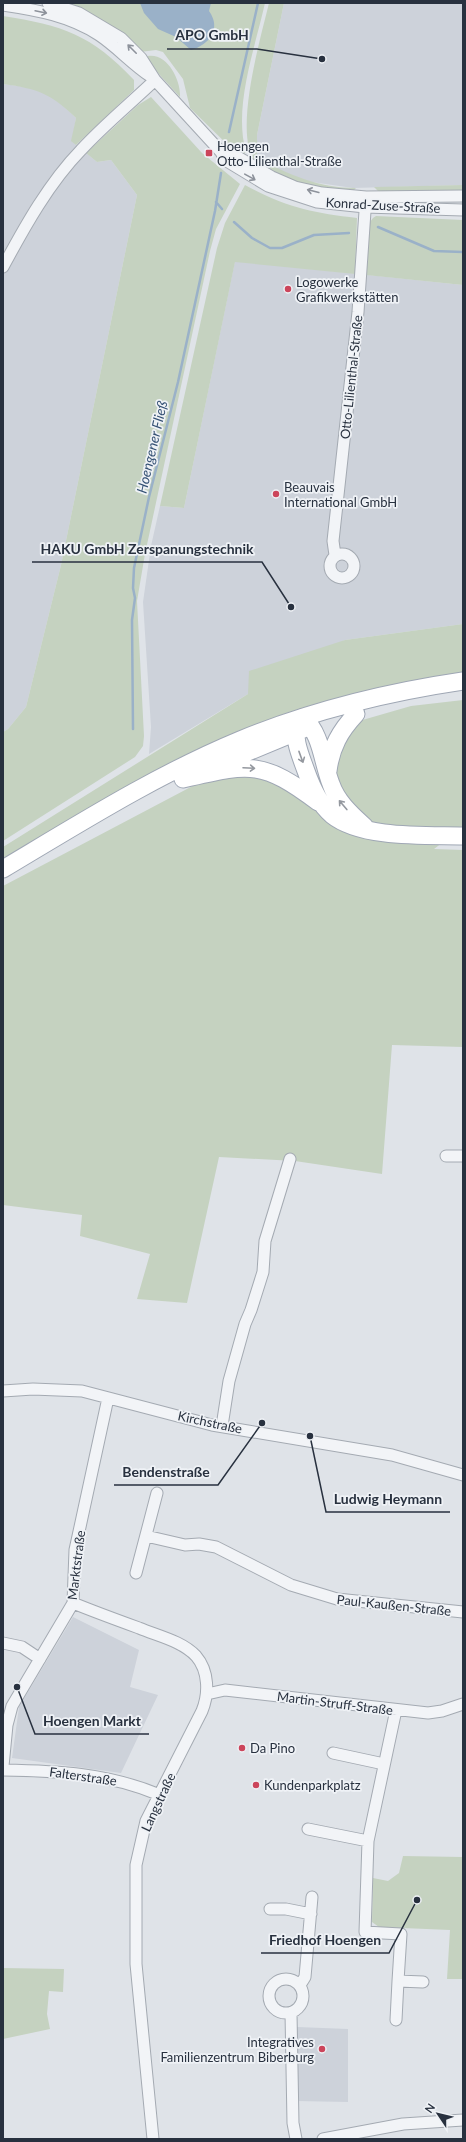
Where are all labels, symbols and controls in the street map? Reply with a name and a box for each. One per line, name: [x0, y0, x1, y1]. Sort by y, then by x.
one-way arrow: [35, 8, 48, 16]
callout: APO GmbH: [167, 23, 257, 49]
text: APO GmbH: [174, 26, 249, 43]
one-way arrow: [127, 44, 137, 54]
place label: Hoengen Otto-Lilienthal-Straße: [217, 138, 342, 169]
marker: Hoengen Otto-Lilienthal-Straße: [204, 148, 214, 158]
one-way arrow: [244, 173, 256, 181]
one-way arrow: [306, 187, 319, 194]
street label: Konrad-Zuse-Straße: [325, 194, 441, 216]
place label: Logowerke Grafikwerkstätten: [296, 274, 398, 305]
marker: Logowerke Grafikwerkstätten: [283, 284, 293, 294]
street label: Otto-Lilienthal-Straße: [337, 314, 365, 440]
water label: Hoengener Fließ: [133, 399, 170, 495]
place label: Beauvais International GmbH: [284, 479, 397, 510]
marker: Beauvais International GmbH: [271, 489, 281, 499]
callout: HAKU GmbH Zerspanungstechnik: [32, 536, 262, 562]
text: HAKU GmbH Zerspanungstechnik: [40, 540, 254, 557]
one-way arrow: [298, 750, 306, 762]
one-way arrow: [242, 764, 255, 771]
one-way arrow: [339, 799, 348, 810]
street label: Kirchstraße: [176, 1407, 244, 1437]
callout: Bendenstraße: [114, 1459, 218, 1485]
text: Bendenstraße: [122, 1463, 210, 1480]
callout: Ludwig Heymann: [326, 1486, 450, 1512]
text: Ludwig Heymann: [334, 1490, 442, 1507]
street label: Marktstraße: [64, 1529, 88, 1601]
street label: Paul-Kaußen-Straße: [336, 1591, 452, 1619]
street label: Martin-Struff-Straße: [276, 1688, 394, 1718]
callout: Hoengen Markt: [35, 1708, 149, 1734]
text: Hoengen Markt: [43, 1712, 142, 1729]
place label: Da Pino: [250, 1740, 295, 1756]
marker: Da Pino: [237, 1743, 247, 1753]
street label: Falterstraße: [48, 1763, 118, 1789]
street label: Langstraße: [137, 1770, 179, 1834]
place label: Kundenparkplatz: [264, 1777, 361, 1793]
marker: Kundenparkplatz: [251, 1780, 261, 1790]
callout: Friedhof Hoengen: [261, 1927, 389, 1953]
text: Friedhof Hoengen: [269, 1931, 381, 1948]
place label: Integratives Familienzentrum Biberburg: [160, 2034, 314, 2065]
marker: Integratives Familienzentrum Biberburg: [317, 2044, 327, 2054]
north arrow: [418, 2094, 458, 2134]
text: N: [422, 2101, 437, 2115]

